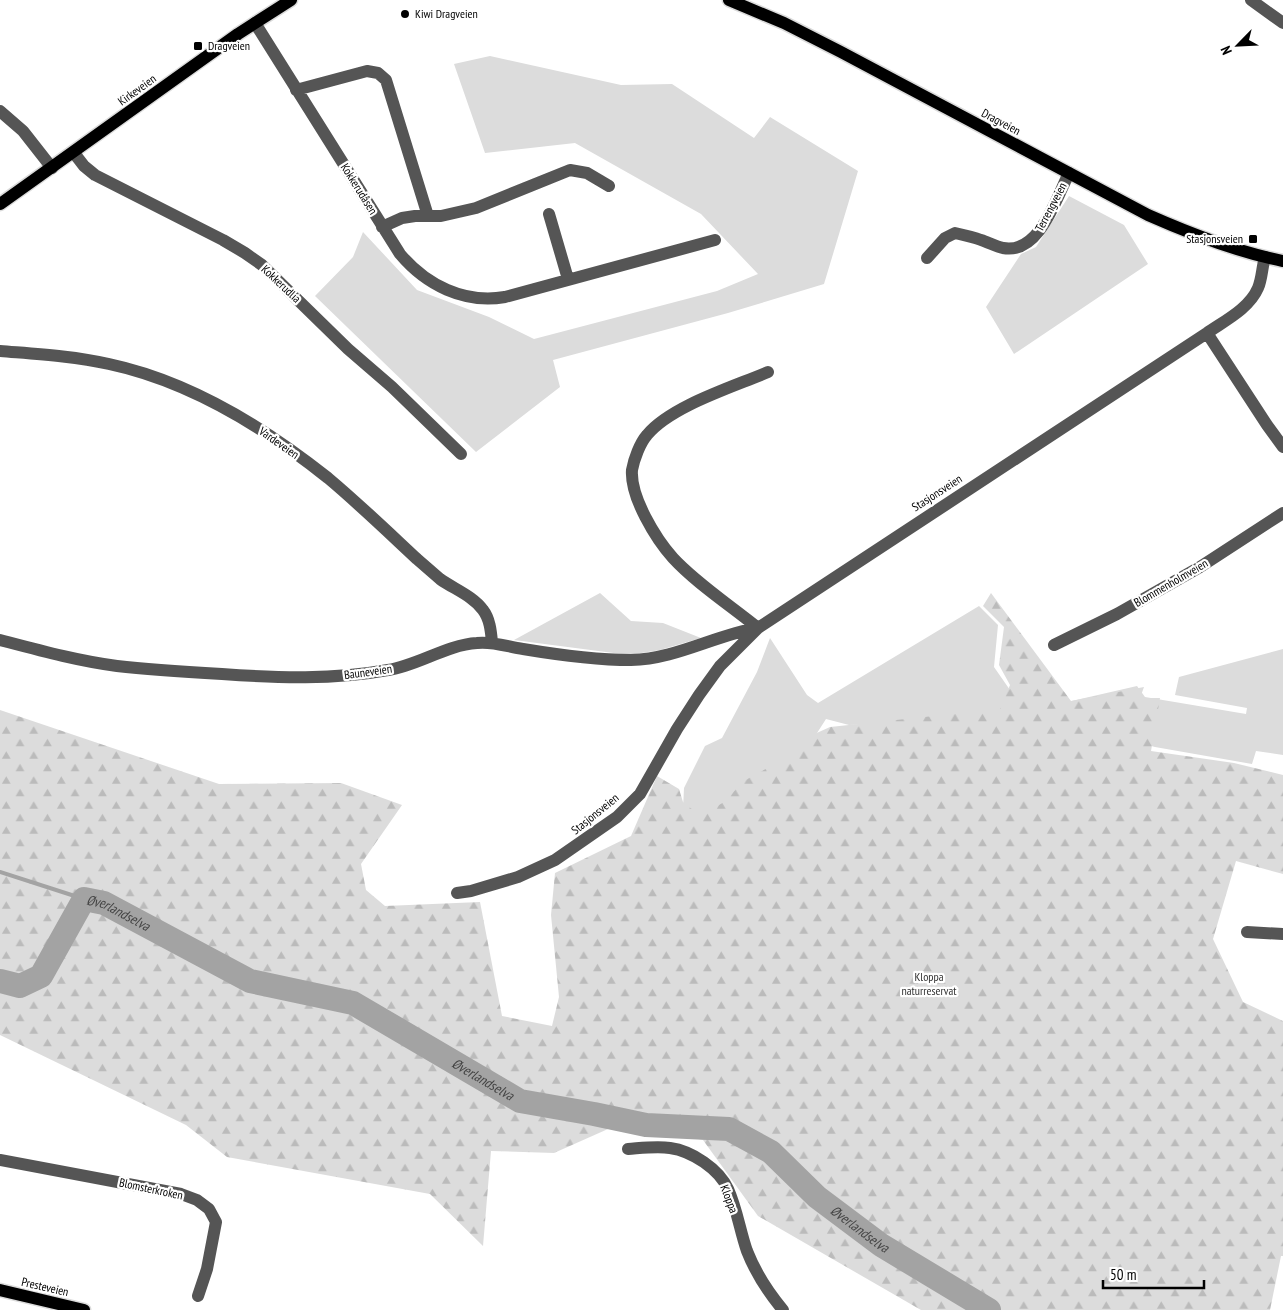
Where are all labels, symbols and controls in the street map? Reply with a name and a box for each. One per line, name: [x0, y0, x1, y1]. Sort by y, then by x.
place label: Kiwi Dragveien: [415, 6, 478, 21]
marker: Kiwi Dragveien: [399, 8, 411, 20]
north arrow: [1213, 20, 1263, 70]
place label: Dragveien: [208, 38, 250, 53]
marker: Dragveien: [192, 40, 204, 52]
text: N: [1216, 43, 1236, 57]
street label: Kirkeveien: [115, 71, 159, 108]
street label: Dragveien: [979, 105, 1023, 138]
street label: Kokkerudåsen: [338, 160, 381, 217]
street label: Terrengveien: [1031, 180, 1070, 234]
place label: Stasjonsveien: [1186, 231, 1243, 246]
marker: Stasjonsveien: [1247, 233, 1259, 245]
street label: Kokkerudlia: [258, 262, 304, 306]
street label: Vardeveien: [256, 423, 302, 462]
street label: Stasjonsveien: [909, 471, 965, 514]
street label: Blommenholmveien: [1131, 555, 1210, 610]
street label: Bauneveien: [343, 661, 393, 682]
street label: Stasjonsveien: [568, 790, 621, 837]
water label: Øverlandselva: [85, 891, 154, 936]
park label: Kloppa naturreservat: [901, 969, 957, 998]
water label: Øverlandselva: [449, 1054, 518, 1105]
street label: Blomsterkroken: [118, 1174, 184, 1203]
street label: Kloppa: [717, 1183, 742, 1215]
water label: Øverlandselva: [827, 1201, 893, 1257]
scale bar: [1103, 1258, 1204, 1290]
text: 50 m: [1110, 1265, 1136, 1284]
street label: Presteveien: [20, 1274, 70, 1299]

